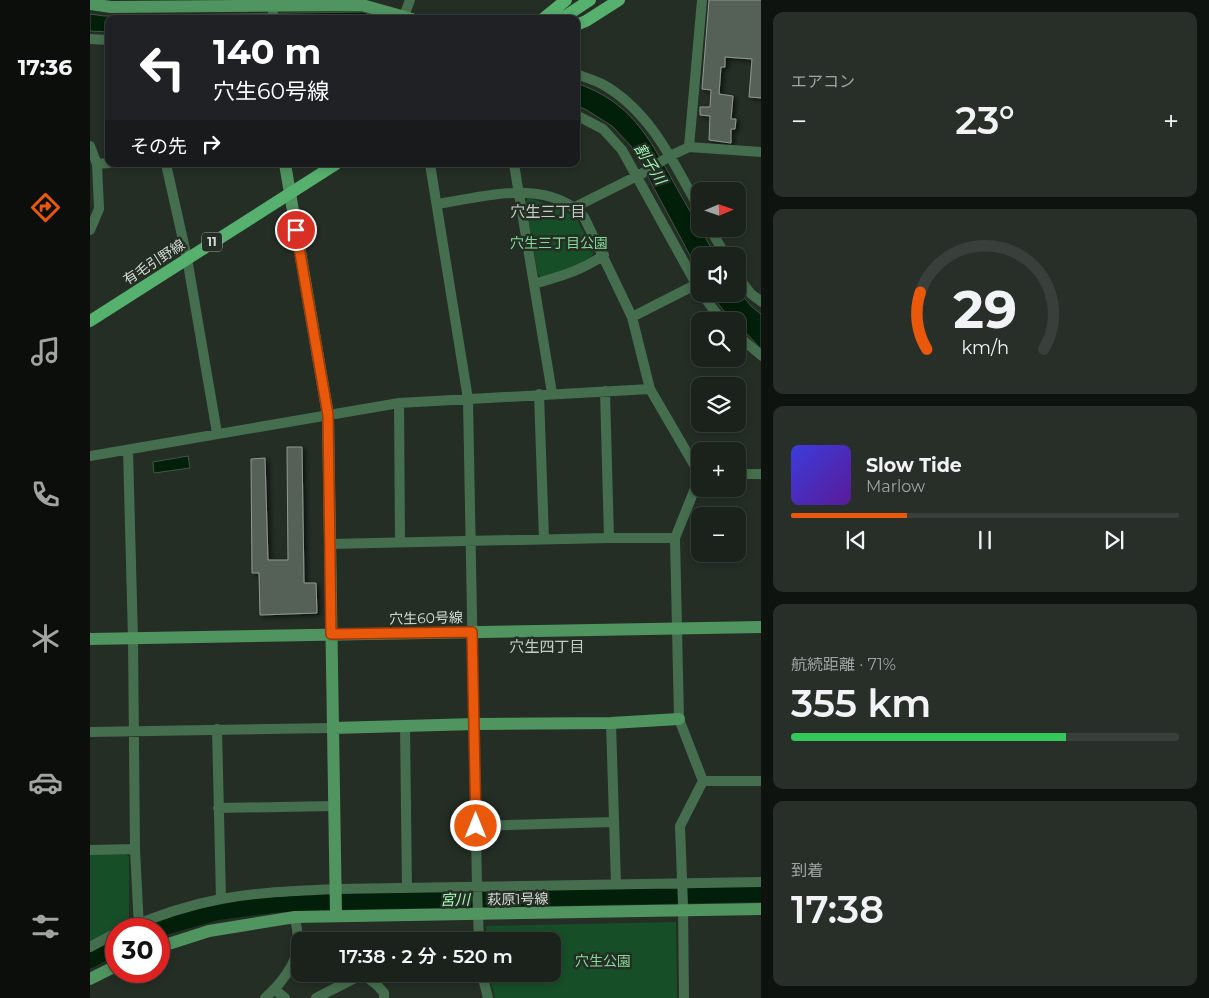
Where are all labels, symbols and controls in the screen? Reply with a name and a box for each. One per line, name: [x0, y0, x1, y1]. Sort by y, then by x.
text: 140 m: [213, 30, 321, 73]
icon: left: [130, 35, 195, 100]
text: 17:36: [18, 54, 72, 81]
text: エアコン: [791, 72, 855, 91]
text: 穴生60号線: [213, 78, 329, 105]
text: 23°: [955, 97, 1015, 144]
text: −: [791, 104, 807, 138]
text: +: [1163, 104, 1179, 138]
icon: right: [197, 130, 225, 158]
text: その先: [130, 135, 187, 158]
water label: 割子川: [630, 140, 671, 190]
north arrow: [691, 182, 746, 238]
map controls: [691, 182, 746, 562]
icon: directions: [28, 190, 63, 225]
district label: 穴生三丁目: [510, 202, 586, 221]
pin: [275, 209, 317, 251]
icon: arrive: [282, 216, 310, 244]
road number: 11: [202, 232, 222, 252]
park label: 穴生三丁目公園: [510, 234, 608, 252]
street label: 有毛引野線: [120, 235, 188, 289]
button: sound: [691, 247, 746, 302]
text: 29: [953, 278, 1017, 341]
button: search: [691, 312, 746, 367]
icon: music: [28, 334, 63, 369]
text: km/h: [961, 337, 1009, 358]
button: layers: [691, 377, 746, 432]
button: +: [691, 442, 746, 497]
text: Slow Tide: [866, 454, 962, 477]
icon: phone: [28, 477, 63, 512]
text: Marlow: [866, 477, 925, 496]
button: −: [691, 507, 746, 562]
icon: previous: [842, 526, 870, 554]
icon: pause: [971, 526, 999, 554]
icon: next: [1100, 526, 1128, 554]
street label: 穴生60号線: [389, 608, 463, 628]
icon: climate: [28, 621, 63, 656]
district label: 穴生四丁目: [509, 637, 585, 656]
text: 航続距離 · 71%: [791, 655, 896, 674]
text: 355 km: [791, 680, 931, 727]
icon: car: [28, 765, 63, 800]
position arrow: [449, 799, 501, 851]
text: 到着: [791, 861, 823, 880]
text: 17:38: [791, 886, 884, 933]
street label: 萩原1号線: [487, 889, 549, 909]
water label: 宮川: [440, 890, 472, 909]
icon: filters: [28, 909, 63, 944]
speed limit sign: 30: [105, 918, 170, 983]
text: 17:38 · 2 分 · 520 m: [339, 945, 513, 968]
park label: 穴生公園: [575, 952, 631, 970]

